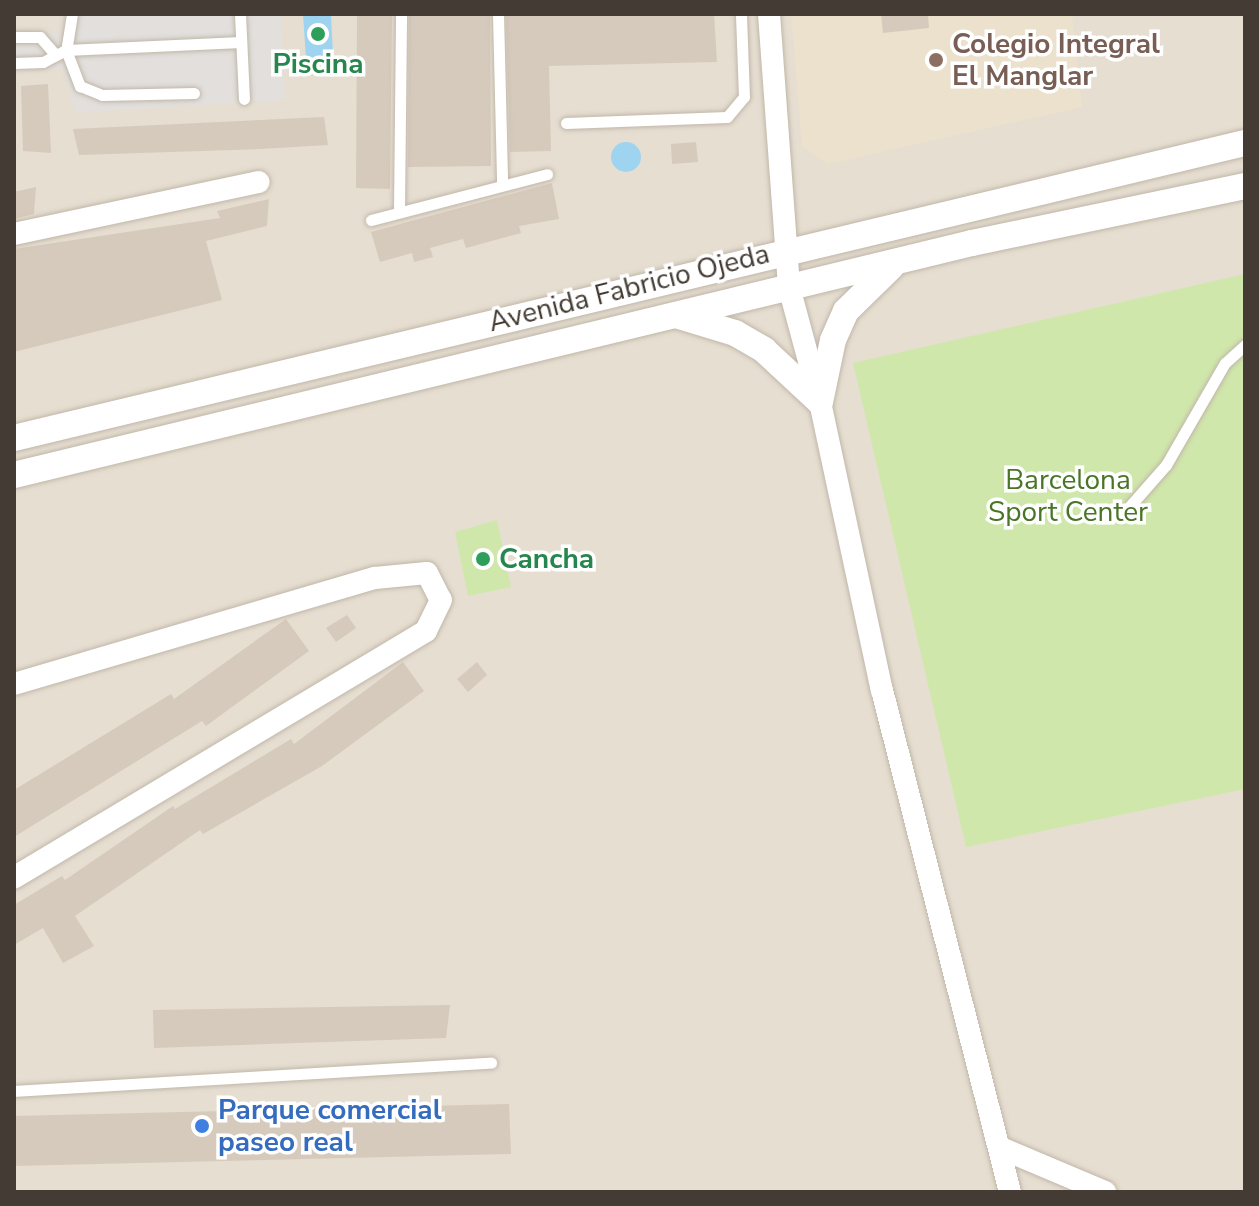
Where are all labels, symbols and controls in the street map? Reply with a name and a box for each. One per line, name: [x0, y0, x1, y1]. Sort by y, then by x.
marker: Piscina: [309, 25, 327, 43]
place label: Colegio Integral El Manglar: [952, 27, 1160, 93]
place label: Piscina: [272, 47, 364, 81]
marker: Colegio Integral El Manglar: [927, 51, 945, 69]
street label: Avenida Fabricio Ojeda: [485, 237, 773, 339]
park label: Barcelona Sport Center: [988, 463, 1148, 529]
place label: Cancha: [499, 542, 594, 576]
marker: Cancha: [474, 550, 492, 568]
place label: Parque comercial paseo real: [218, 1093, 442, 1159]
marker: Parque comercial paseo real: [193, 1117, 211, 1135]

